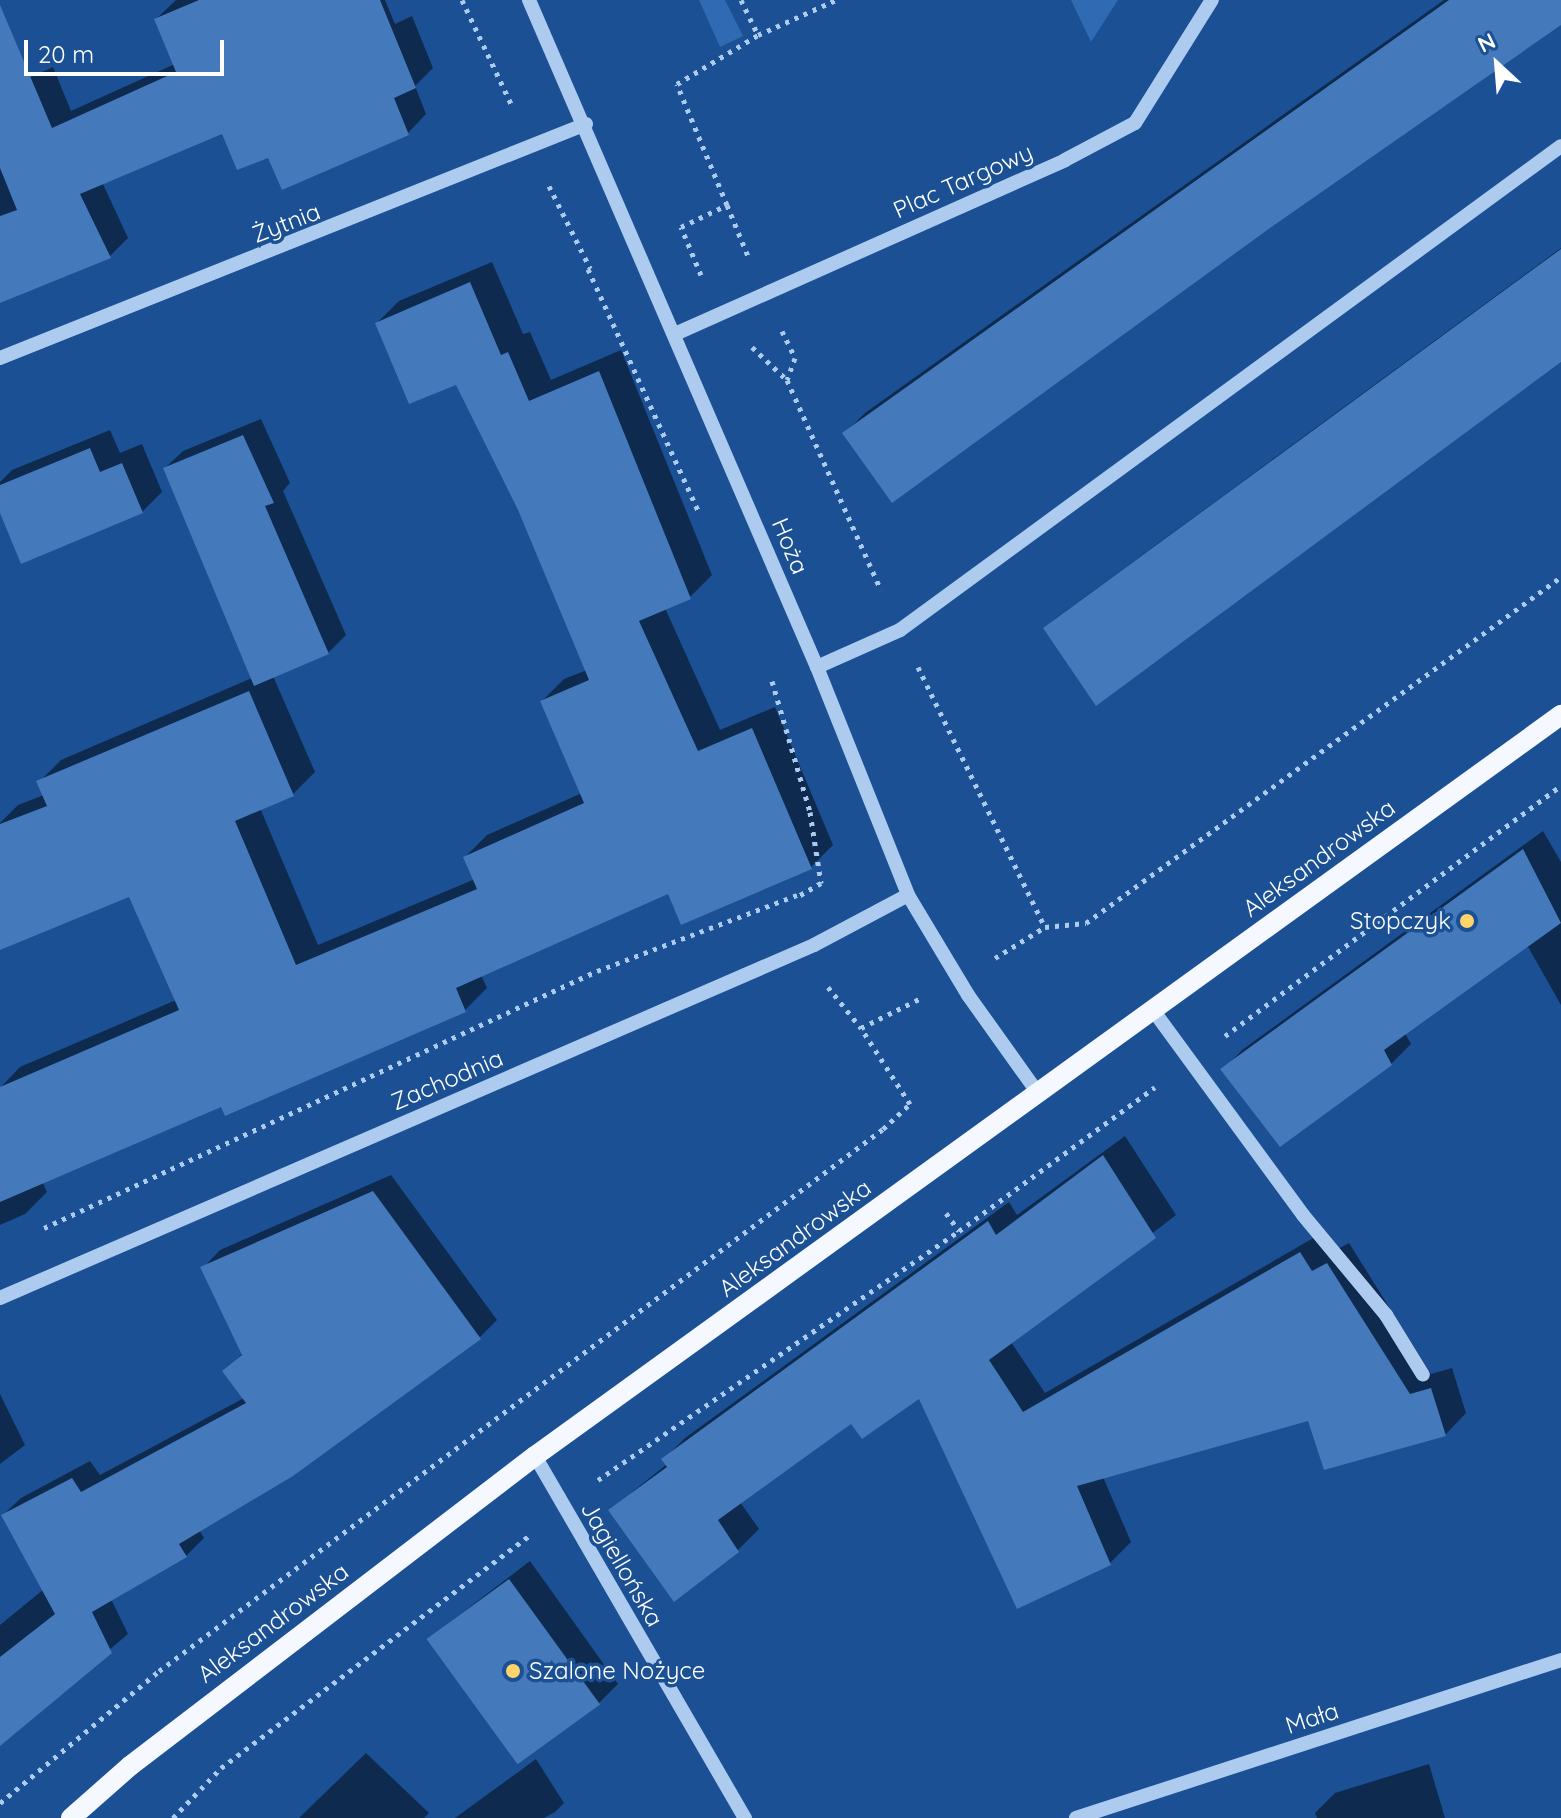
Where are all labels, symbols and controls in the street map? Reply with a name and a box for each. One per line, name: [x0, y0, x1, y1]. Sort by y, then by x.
scale bar: [28, 24, 228, 74]
north arrow: [1457, 24, 1537, 104]
text: N: [1473, 26, 1500, 59]
text: 20 m: [38, 39, 94, 69]
street label: Plac Targowy: [889, 137, 1037, 225]
street label: Żytnia: [248, 197, 324, 249]
street label: Hoża: [765, 514, 815, 578]
street label: Aleksandrowska: [1237, 793, 1401, 923]
place label: Stopczyk: [1350, 907, 1451, 935]
marker: Stopczyk: [1458, 912, 1476, 930]
street label: Zachodnia: [387, 1044, 507, 1116]
street label: Aleksandrowska: [713, 1173, 877, 1303]
street label: Jagiellońska: [575, 1496, 669, 1632]
street label: Aleksandrowska: [192, 1557, 354, 1689]
place label: Szalone Nożyce: [529, 1657, 705, 1685]
marker: Szalone Nożyce: [504, 1662, 522, 1680]
street label: Mała: [1282, 1696, 1342, 1740]

